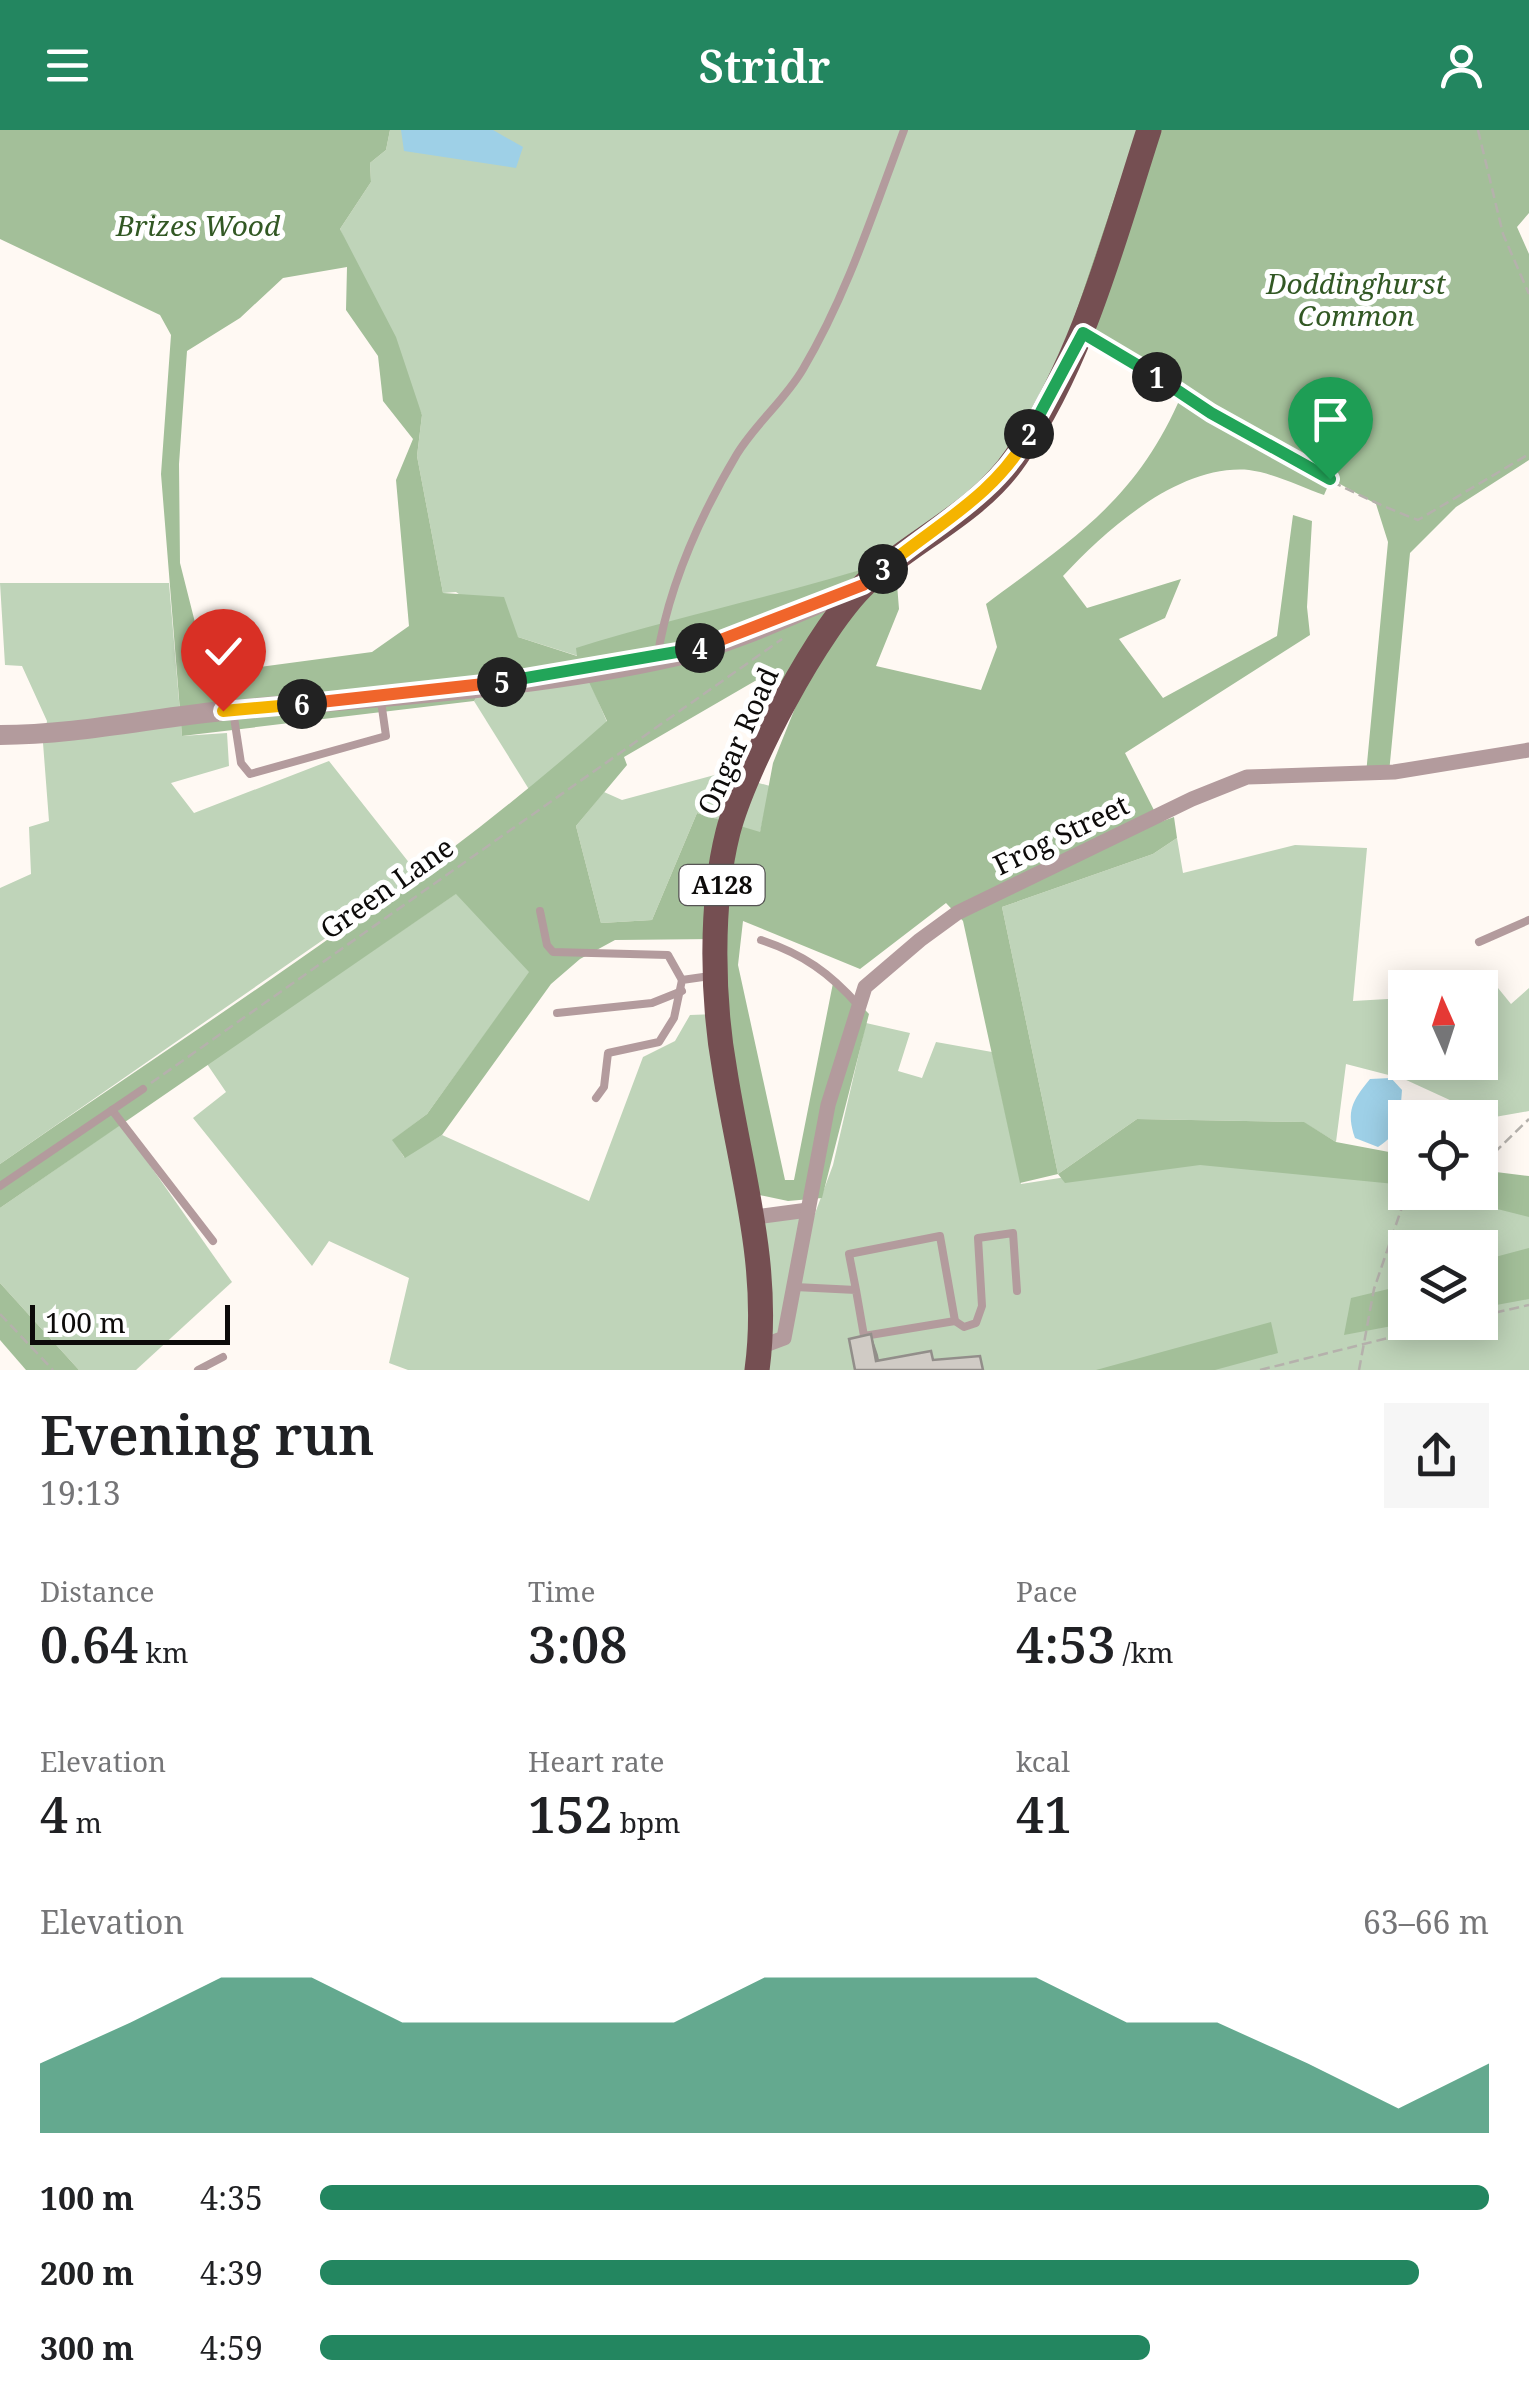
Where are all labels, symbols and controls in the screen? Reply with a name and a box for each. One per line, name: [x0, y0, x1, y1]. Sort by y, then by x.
text: Stridr: [699, 35, 831, 96]
icon: menu: [40, 38, 95, 93]
icon: person: [1434, 38, 1489, 93]
park label: Brizes Wood: [115, 206, 281, 244]
park label: Doddinghurst Common: [1265, 264, 1446, 334]
pin: 1: [1132, 352, 1182, 402]
text: 1: [1149, 358, 1165, 396]
pin: [1288, 377, 1373, 480]
icon: arrive: [1303, 392, 1358, 447]
pin: 2: [1004, 409, 1054, 459]
text: 2: [1021, 415, 1037, 453]
pin: 3: [858, 544, 908, 594]
text: 3: [875, 550, 891, 588]
pin: [181, 609, 266, 712]
pin: 4: [675, 623, 725, 673]
icon: check: [196, 624, 251, 679]
text: 4: [692, 629, 708, 667]
pin: 5: [477, 657, 527, 707]
street label: Ongar Road: [688, 661, 786, 820]
text: 5: [494, 663, 510, 701]
pin: 6: [277, 679, 327, 729]
text: 6: [294, 685, 310, 723]
street label: Frog Street: [986, 785, 1135, 883]
street label: Green Lane: [312, 827, 461, 947]
road number: A128: [680, 865, 764, 905]
north arrow: [1388, 970, 1498, 1080]
map controls: [1388, 970, 1498, 1340]
button: locate: [1388, 1100, 1498, 1210]
button: layers: [1388, 1230, 1498, 1340]
scale bar: [30, 1300, 230, 1344]
text: 100 m: [45, 1303, 126, 1341]
text: Evening run: [40, 1396, 375, 1471]
button: share: [1384, 1403, 1489, 1508]
text: 19:13: [40, 1471, 121, 1514]
text: Distance: [40, 1572, 154, 1610]
text: Time: [528, 1572, 596, 1610]
text: Pace: [1016, 1572, 1077, 1610]
text: 0.64: [40, 1610, 138, 1678]
text: 3:08: [528, 1610, 627, 1678]
text: 4:53: [1016, 1610, 1115, 1678]
text: km: [138, 1633, 188, 1671]
text: /km: [1115, 1633, 1174, 1671]
text: Elevation: [40, 1742, 166, 1780]
text: Heart rate: [528, 1742, 665, 1780]
text: kcal: [1016, 1742, 1070, 1780]
text: 4: [40, 1780, 68, 1848]
text: 152: [528, 1780, 612, 1848]
text: 41: [1016, 1780, 1072, 1848]
text: m: [68, 1803, 102, 1841]
text: bpm: [612, 1803, 681, 1841]
text: Elevation: [40, 1900, 184, 1943]
text: 63–66 m: [1363, 1900, 1489, 1943]
text: 100 m: [40, 2176, 134, 2219]
text: 4:35: [200, 2176, 263, 2219]
text: 200 m: [40, 2251, 134, 2294]
text: 4:39: [200, 2251, 263, 2294]
text: 300 m: [40, 2326, 134, 2369]
text: 4:59: [200, 2326, 263, 2369]

